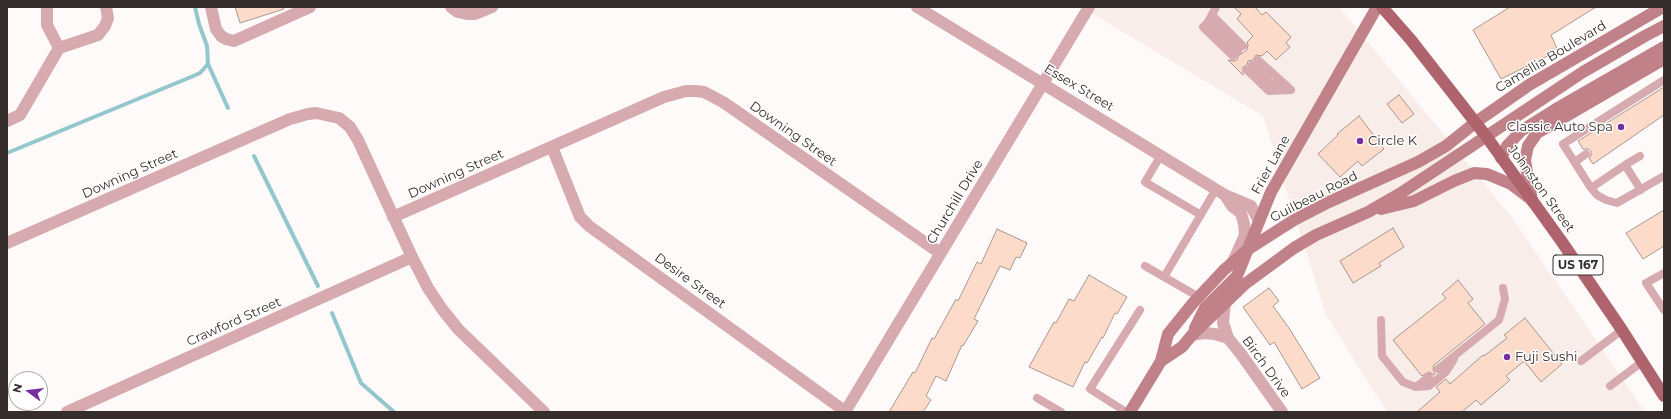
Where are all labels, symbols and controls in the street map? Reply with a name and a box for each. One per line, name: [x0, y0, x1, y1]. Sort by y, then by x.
street label: Camellia Boulevard: [1493, 18, 1609, 96]
street label: Essex Street: [1041, 61, 1117, 115]
street label: Downing Street: [746, 98, 840, 170]
place label: Classic Auto Spa: [1507, 119, 1613, 135]
marker: Classic Auto Spa: [1616, 122, 1626, 132]
street label: Frier Lane: [1248, 133, 1294, 197]
place label: Circle K: [1368, 133, 1417, 149]
marker: Circle K: [1355, 136, 1365, 146]
street label: Johnston Street: [1504, 143, 1578, 235]
street label: Downing Street: [80, 146, 180, 202]
street label: Downing Street: [406, 146, 506, 202]
street label: Churchill Drive: [924, 157, 986, 247]
street label: Guilbeau Road: [1268, 168, 1360, 226]
street label: Desire Street: [651, 250, 729, 312]
road number: US 167: [1553, 255, 1603, 275]
street label: Crawford Street: [184, 294, 284, 350]
street label: Birch Drive: [1239, 333, 1293, 401]
place label: Fuji Sushi: [1515, 349, 1578, 365]
marker: Fuji Sushi: [1502, 352, 1512, 362]
north arrow: [8, 371, 48, 411]
text: N: [9, 382, 25, 394]

